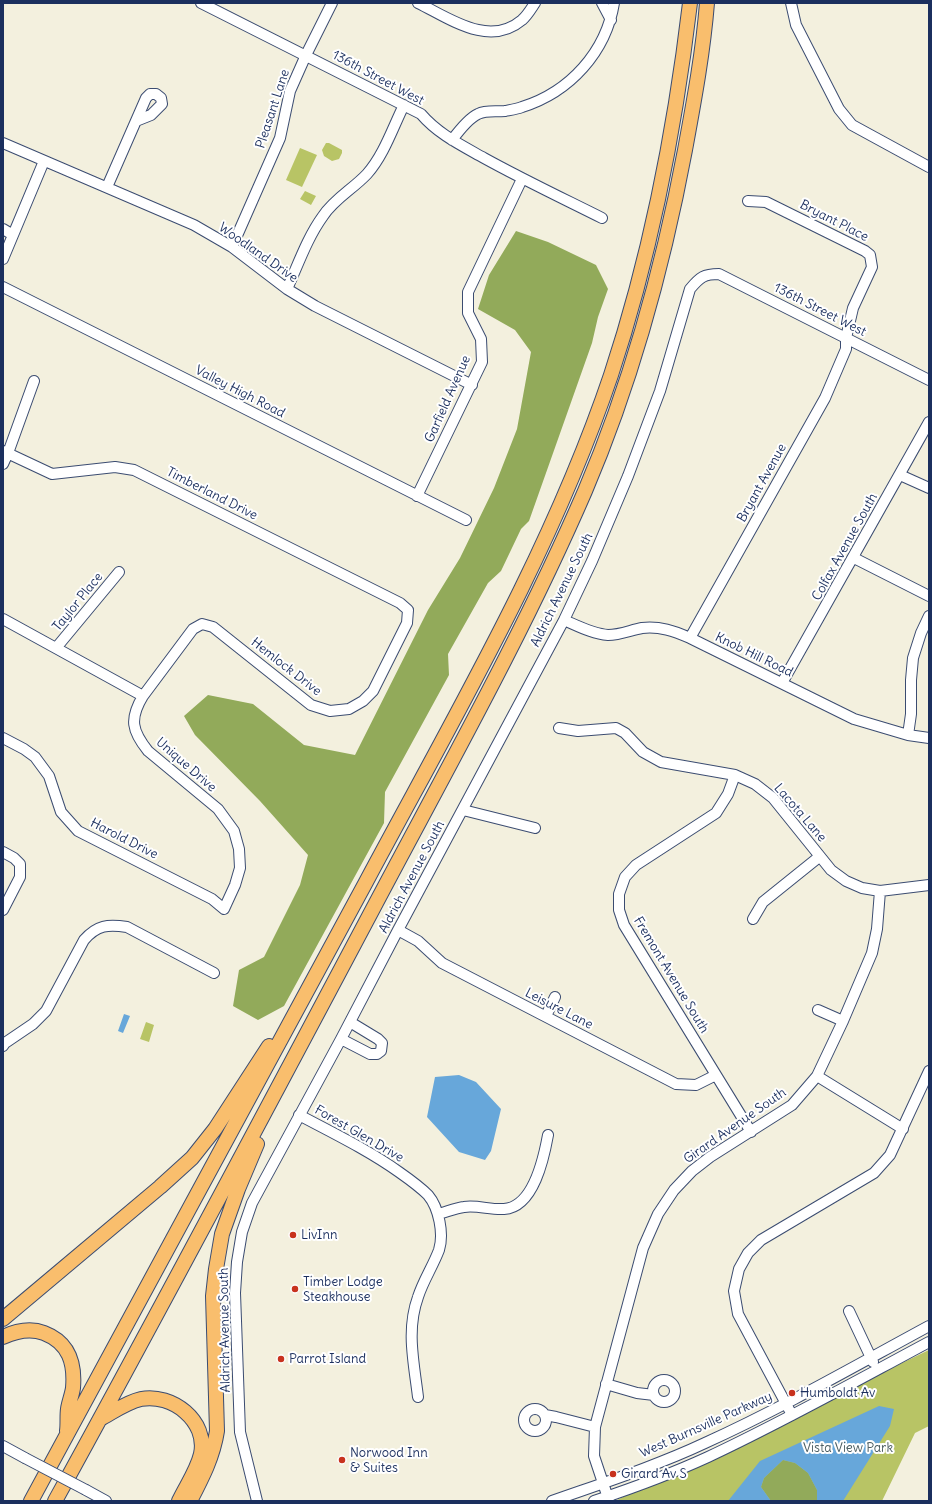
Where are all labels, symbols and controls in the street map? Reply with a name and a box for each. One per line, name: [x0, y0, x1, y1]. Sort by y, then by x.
street label: 136th Street West: [330, 47, 426, 109]
street label: Pleasant Lane: [253, 67, 293, 151]
street label: Bryant Place: [797, 197, 871, 245]
street label: Woodland Drive: [215, 220, 301, 286]
street label: 136th Street West: [771, 280, 869, 340]
street label: Garfield Avenue: [422, 353, 474, 445]
street label: Valley High Road: [192, 363, 288, 421]
street label: Bryant Avenue: [734, 441, 790, 525]
street label: Timberland Drive: [164, 464, 260, 524]
street label: Colfax Avenue South: [809, 491, 881, 603]
street label: Aldrich Avenue South: [528, 530, 596, 650]
street label: Taylor Place: [50, 570, 106, 634]
street label: Knob Hill Road: [712, 629, 796, 681]
street label: Hemlock Drive: [248, 635, 324, 699]
street label: Unique Drive: [153, 735, 219, 795]
street label: Lacota Lane: [771, 781, 829, 845]
street label: Harold Drive: [88, 815, 160, 863]
street label: Aldrich Avenue South: [376, 818, 448, 936]
street label: Fremont Avenue South: [630, 914, 712, 1036]
street label: Leisure Lane: [522, 985, 596, 1033]
street label: Girard Avenue South: [681, 1085, 789, 1167]
street label: Forest Glen Drive: [312, 1102, 406, 1166]
place label: LivInn: [301, 1227, 337, 1243]
marker: LivInn: [288, 1230, 298, 1240]
street label: Aldrich Avenue South: [216, 1267, 234, 1393]
place label: Timber Lodge Steakhouse: [303, 1274, 383, 1305]
marker: Timber Lodge Steakhouse: [290, 1284, 300, 1294]
place label: Parrot Island: [289, 1351, 366, 1367]
marker: Parrot Island: [276, 1354, 286, 1364]
place label: Humboldt Av: [800, 1385, 875, 1401]
marker: Humboldt Av: [787, 1388, 797, 1398]
street label: West Burnsville Parkway: [637, 1389, 775, 1461]
park label: Vista View Park: [803, 1440, 893, 1456]
place label: Norwood Inn & Suites: [350, 1445, 428, 1476]
marker: Norwood Inn & Suites: [337, 1455, 347, 1465]
place label: Girard Av S: [621, 1466, 687, 1482]
marker: Girard Av S: [608, 1469, 618, 1479]

